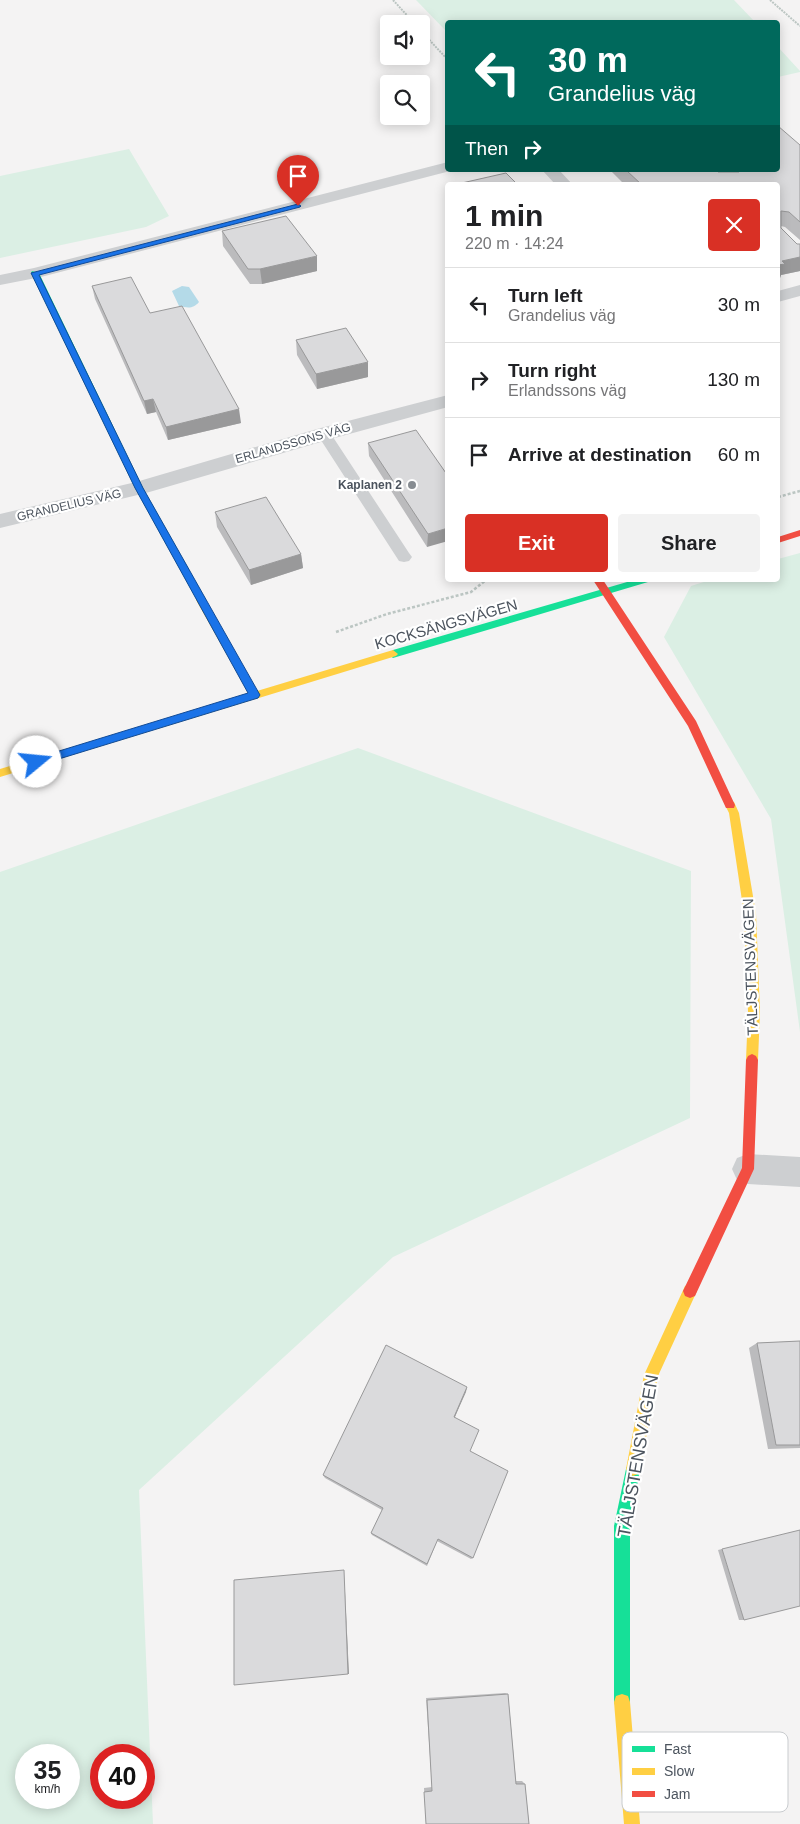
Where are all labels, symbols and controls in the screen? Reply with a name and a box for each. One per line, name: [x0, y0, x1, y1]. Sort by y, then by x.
map controls: [380, 15, 430, 125]
button: sound: [380, 15, 430, 65]
icon: left: [465, 40, 530, 105]
text: 30 m: [548, 40, 628, 79]
button: search: [380, 75, 430, 125]
text: Grandelius väg: [548, 81, 696, 106]
icon: right: [518, 135, 546, 163]
text: Then: [465, 138, 508, 159]
pin: [277, 155, 319, 206]
icon: arrive: [284, 162, 312, 190]
text: 1 min: [465, 199, 543, 232]
button: close: [708, 199, 760, 251]
text: 220 m · 14:24: [465, 235, 564, 252]
text: Turn left: [508, 285, 583, 306]
icon: left: [465, 291, 493, 319]
text: 30 m: [718, 294, 760, 315]
text: Grandelius väg: [508, 307, 616, 324]
text: Turn right: [508, 360, 596, 381]
icon: right: [465, 366, 493, 394]
text: 130 m: [707, 369, 760, 390]
text: Erlandssons väg: [508, 382, 626, 399]
street label: ERLANDSSONS VÄG: [234, 420, 352, 466]
icon: arrive: [465, 441, 493, 469]
text: Arrive at destination: [508, 444, 692, 465]
text: 60 m: [718, 444, 760, 465]
place label: Kaplanen 2: [338, 478, 402, 492]
marker: Kaplanen 2: [406, 479, 418, 491]
street label: GRANDELIUS VÄG: [15, 486, 123, 524]
button: Exit: [465, 514, 608, 572]
button: Share: [618, 514, 760, 572]
street label: KOCKSÄNGSVÄGEN: [373, 595, 519, 653]
position arrow: [9, 735, 61, 787]
street label: TÄLJSTENSVÄGEN: [739, 898, 761, 1036]
street label: TÄLJSTENSVÄGEN: [614, 1373, 662, 1539]
legend: [622, 1732, 788, 1812]
text: Fast: [664, 1741, 691, 1757]
speed limit sign: 40: [90, 1744, 155, 1809]
text: 35: [34, 1756, 61, 1784]
text: Slow: [664, 1763, 695, 1779]
text: km/h: [34, 1782, 61, 1796]
text: Jam: [664, 1786, 690, 1802]

